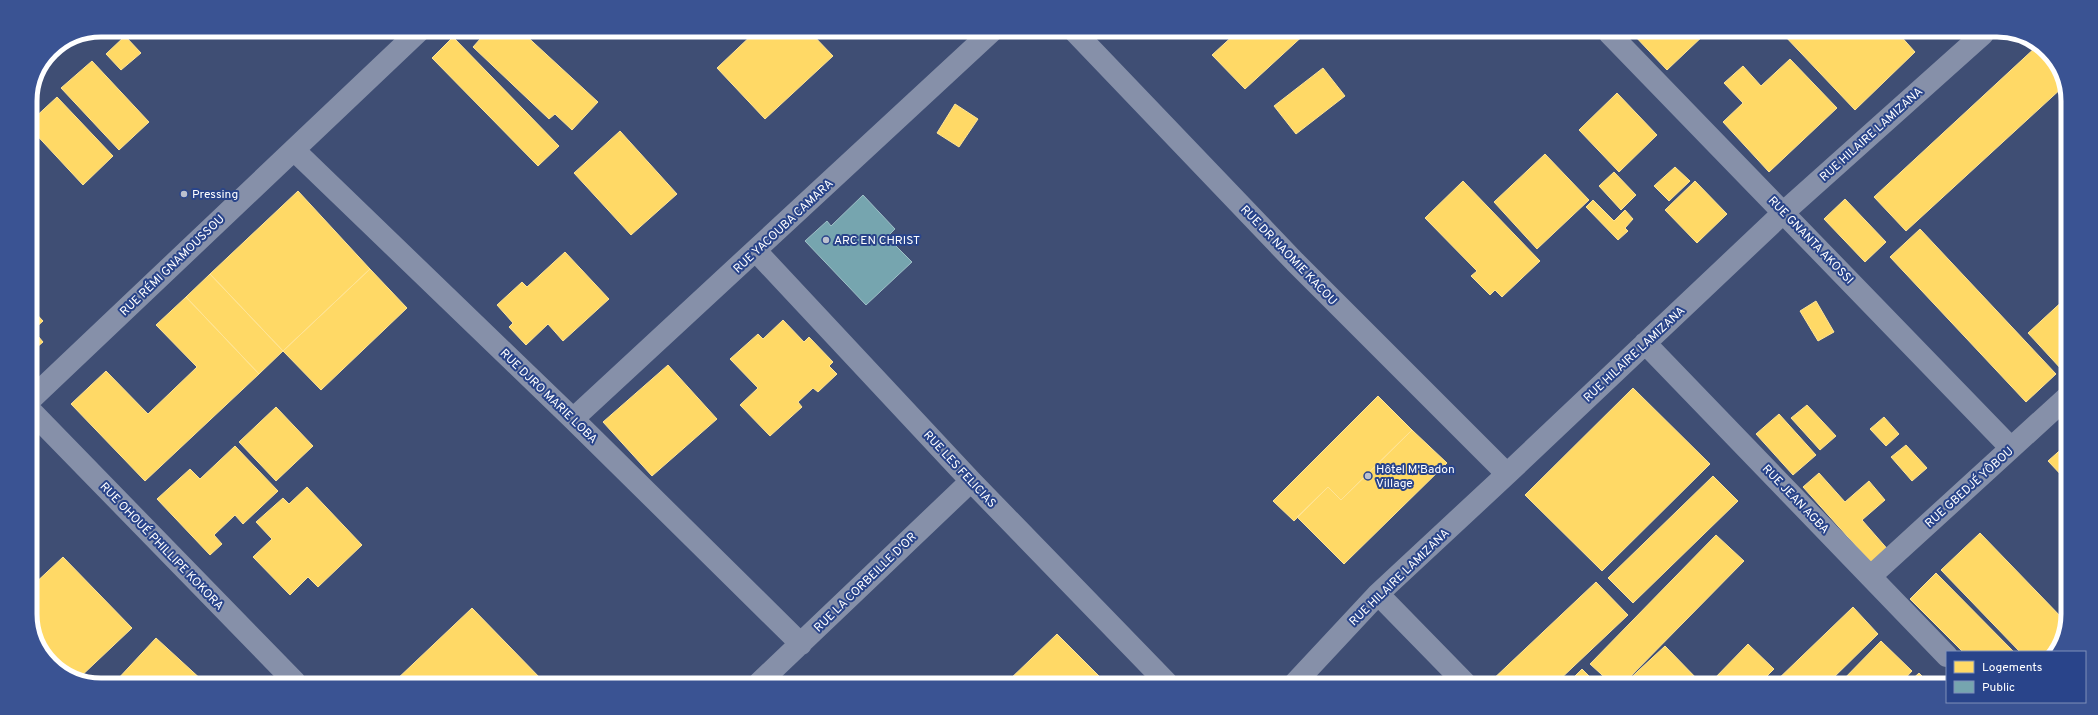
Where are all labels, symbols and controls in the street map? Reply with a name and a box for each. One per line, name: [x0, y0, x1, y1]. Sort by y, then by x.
street label: RUE HILAIRE LAMIZANA: [1817, 84, 1927, 185]
street label: RUE YACOUBA CAMARA: [730, 176, 837, 277]
place label: Pressing: [192, 187, 238, 203]
marker: Pressing: [179, 189, 189, 199]
street label: RUE GNANTA AKOSSI: [1764, 193, 1857, 288]
street label: RUE DR NAOMIE KACOU: [1236, 202, 1340, 309]
street label: RUE RÉMI GNAMOUSSOU: [117, 212, 228, 320]
place label: ARC EN CHRIST: [834, 233, 920, 249]
marker: ARC EN CHRIST: [821, 235, 831, 245]
street label: RUE HILAIRE LAMIZANA: [1580, 303, 1689, 406]
street label: RUE DJRO MARIE LOBA: [496, 346, 601, 448]
street label: RUE LES FELICIAS: [919, 428, 999, 512]
street label: RUE GBEDJÉ YÔBOU: [1922, 444, 2017, 532]
place label: Hôtel M'Badon Village: [1376, 462, 1455, 492]
street label: RUE JEAN AGBA: [1758, 462, 1832, 538]
marker: Hôtel M'Badon Village: [1363, 471, 1373, 481]
street label: RUE OHOUÉ PHILLIPE KOKORA: [96, 479, 227, 614]
street label: RUE HILAIRE LAMIZANA: [1346, 526, 1453, 630]
street label: RUE LA CORBEILLE D'OR: [811, 529, 921, 636]
legend: [1946, 651, 2086, 703]
text: Logements: [1982, 660, 2042, 676]
text: Public: [1982, 680, 2015, 696]

